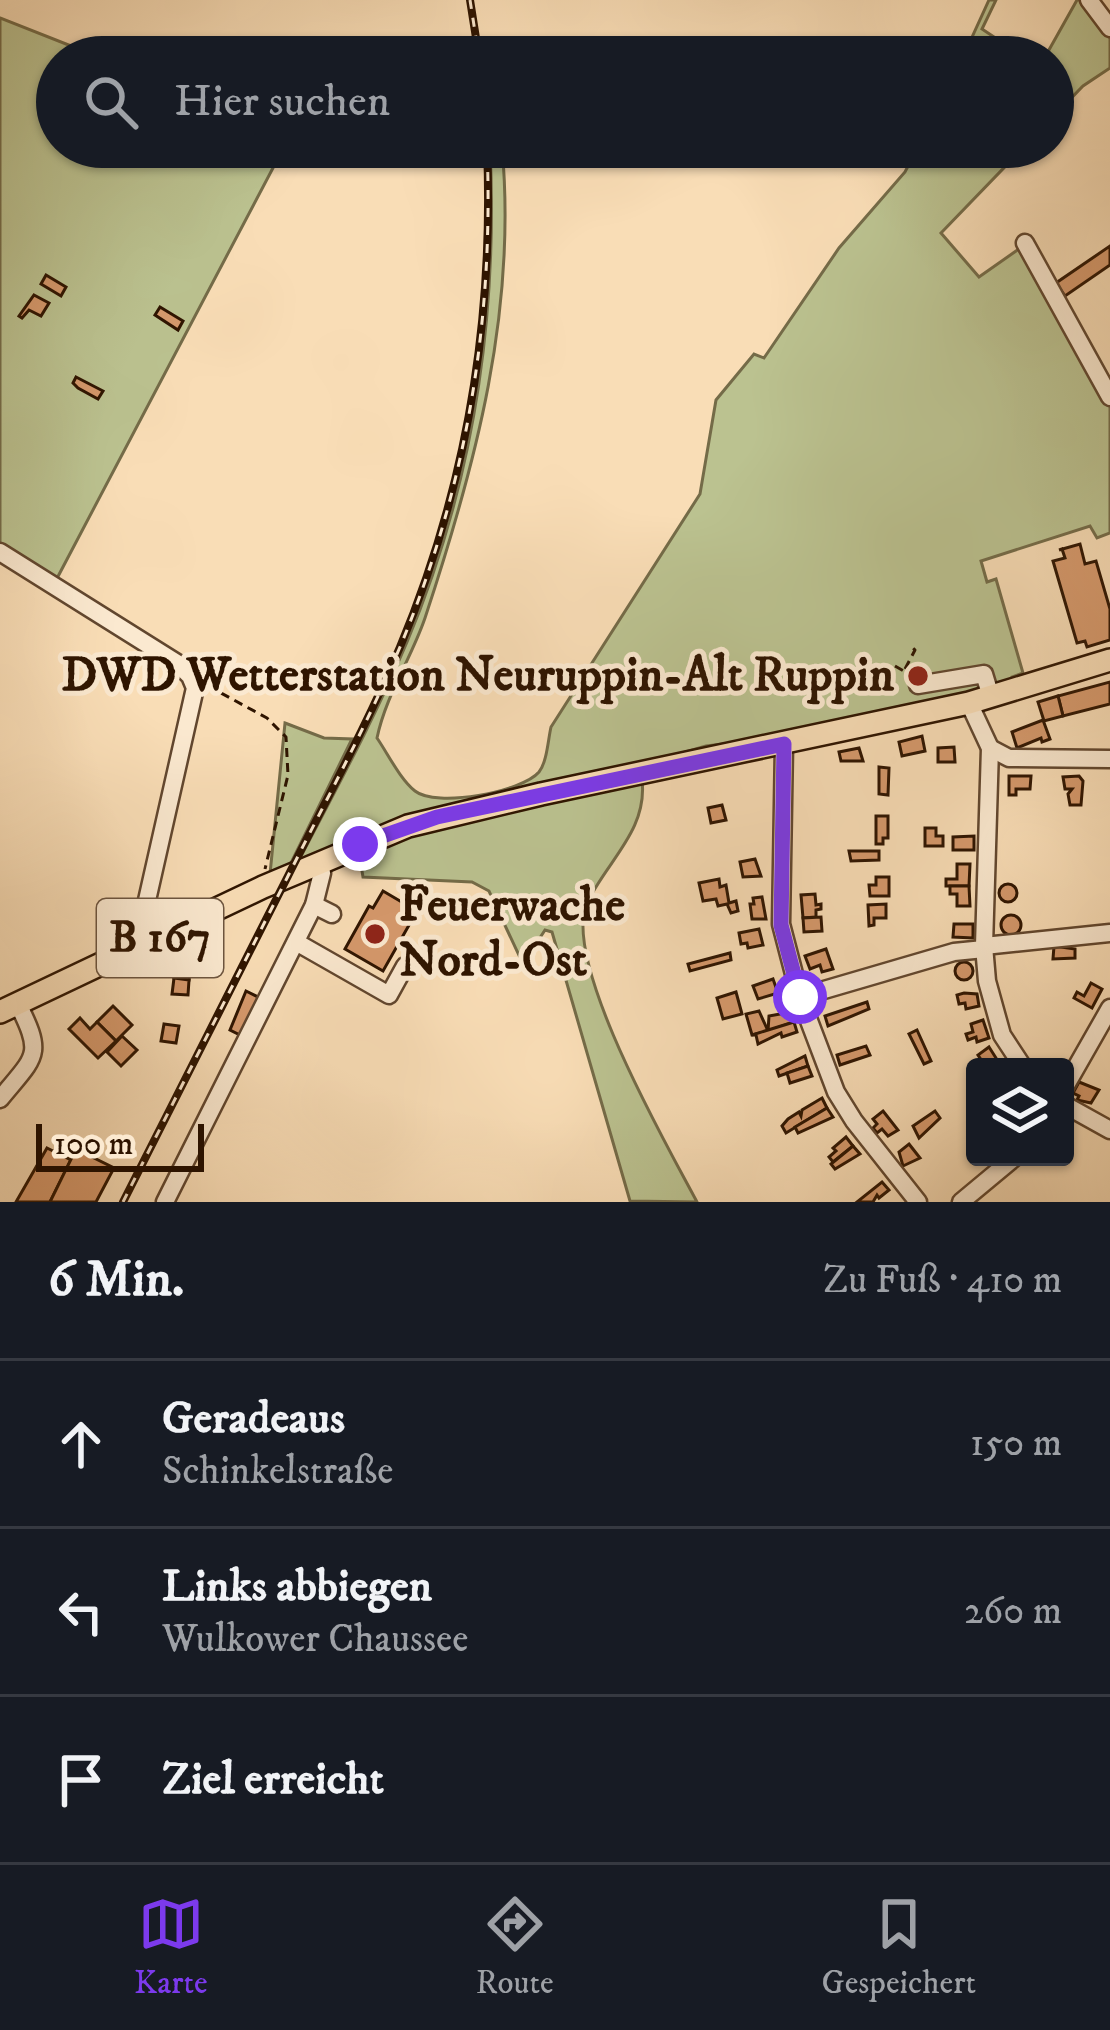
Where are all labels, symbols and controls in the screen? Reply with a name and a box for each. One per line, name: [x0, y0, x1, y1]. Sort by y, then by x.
search box: [36, 36, 1074, 168]
icon: search: [78, 69, 144, 135]
text: Hier suchen: [174, 74, 390, 130]
place label: DWD Wetterstation Neuruppin-Alt Ruppin: [62, 646, 895, 706]
marker: DWD Wetterstation Neuruppin-Alt Ruppin: [905, 663, 931, 689]
route end: [333, 817, 387, 871]
place label: Feuerwache Nord-Ost: [399, 876, 625, 991]
road number: B 167: [97, 899, 223, 977]
marker: Feuerwache Nord-Ost: [362, 921, 388, 947]
route start: [773, 970, 827, 1024]
map controls: [966, 1058, 1074, 1166]
button: layers: [966, 1058, 1074, 1166]
scale bar: [36, 1118, 204, 1171]
text: 100 m: [54, 1124, 133, 1165]
text: 6 Min.: [48, 1248, 184, 1312]
text: Zu Fuß · 410 m: [823, 1256, 1062, 1305]
text: Geradeaus: [162, 1391, 345, 1447]
icon: ahead: [48, 1411, 114, 1477]
text: 150 m: [970, 1419, 1062, 1468]
text: Schinkelstraße: [162, 1447, 393, 1496]
text: Links abbiegen: [162, 1559, 432, 1615]
icon: left: [48, 1579, 114, 1645]
text: 260 m: [964, 1587, 1062, 1636]
text: Wulkower Chaussee: [162, 1615, 468, 1664]
icon: arrive: [48, 1747, 114, 1813]
text: Ziel erreicht: [162, 1752, 384, 1808]
tab: Karte: [134, 1891, 208, 2004]
tab: Route: [476, 1891, 554, 2004]
tab: Gespeichert: [822, 1891, 976, 2004]

